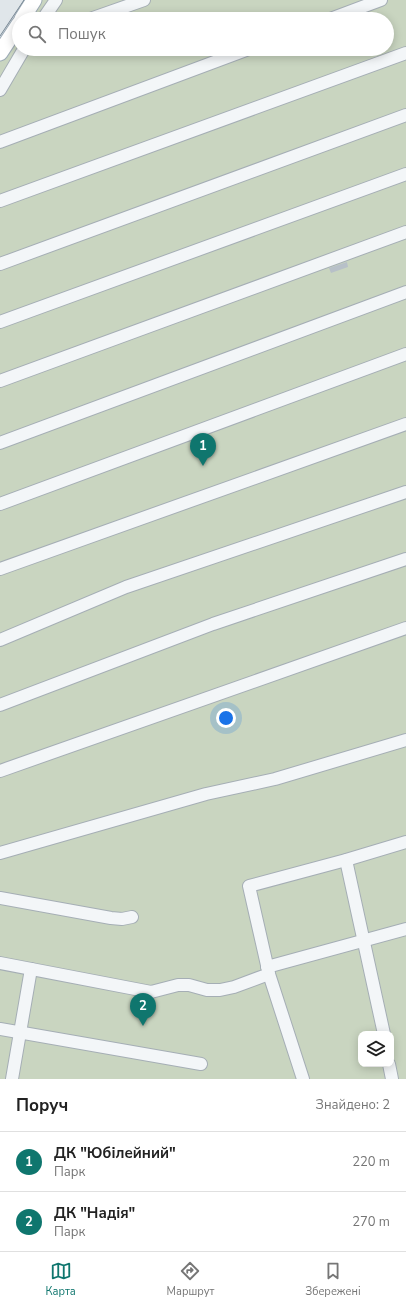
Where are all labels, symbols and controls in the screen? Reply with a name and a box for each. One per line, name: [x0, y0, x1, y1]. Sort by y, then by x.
search box: [12, 12, 394, 56]
icon: search: [26, 23, 48, 45]
text: Пошук: [58, 24, 106, 44]
pin: 1: [190, 433, 216, 466]
your location: [216, 708, 236, 728]
pin: 2: [130, 993, 156, 1026]
map controls: [358, 1031, 394, 1067]
button: layers: [358, 1031, 394, 1067]
text: Поруч: [16, 1094, 68, 1117]
text: Знайдено: 2: [316, 1096, 390, 1114]
text: ДК "Юбілейний": [54, 1143, 176, 1163]
text: 1: [25, 1153, 33, 1171]
text: 220 m: [352, 1153, 390, 1171]
text: Парк: [54, 1163, 85, 1181]
text: ДК "Надія": [54, 1203, 135, 1223]
text: 2: [25, 1213, 33, 1231]
text: 270 m: [352, 1213, 390, 1231]
text: Парк: [54, 1223, 85, 1241]
tab: Карта: [45, 1260, 76, 1299]
tab: Маршрут: [167, 1260, 214, 1299]
tab: Збережені: [305, 1260, 361, 1299]

